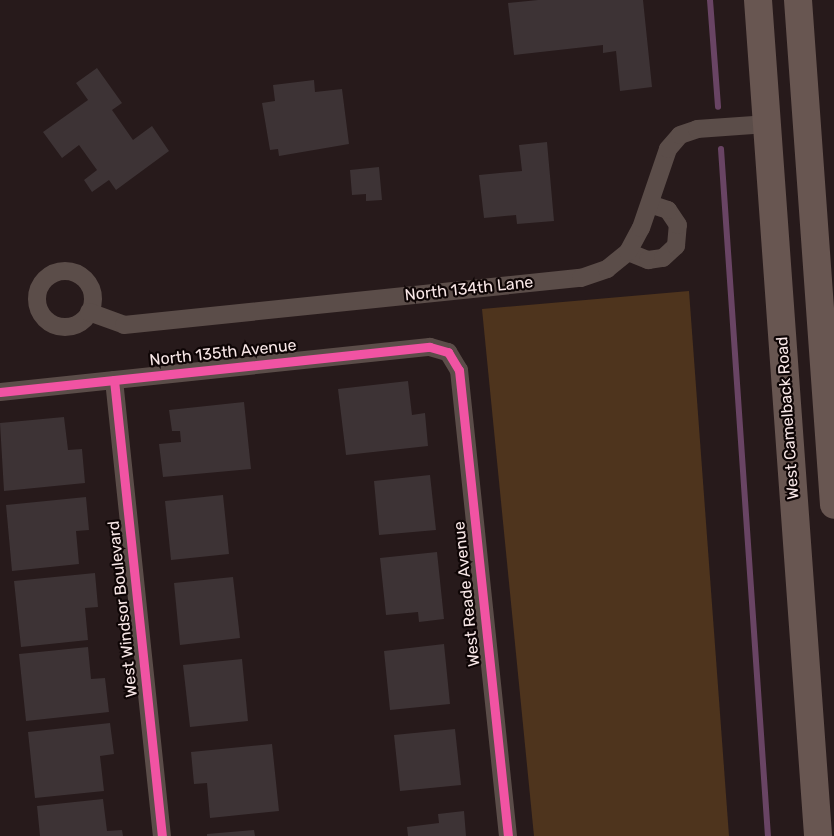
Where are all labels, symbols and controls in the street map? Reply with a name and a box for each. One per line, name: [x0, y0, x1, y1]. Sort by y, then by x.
street label: North 134th Lane: [404, 273, 534, 305]
street label: North 135th Avenue: [148, 336, 298, 370]
street label: West Camelback Road: [773, 336, 803, 500]
street label: West Windsor Boulevard: [104, 520, 142, 698]
street label: West Reade Avenue: [450, 520, 484, 668]

